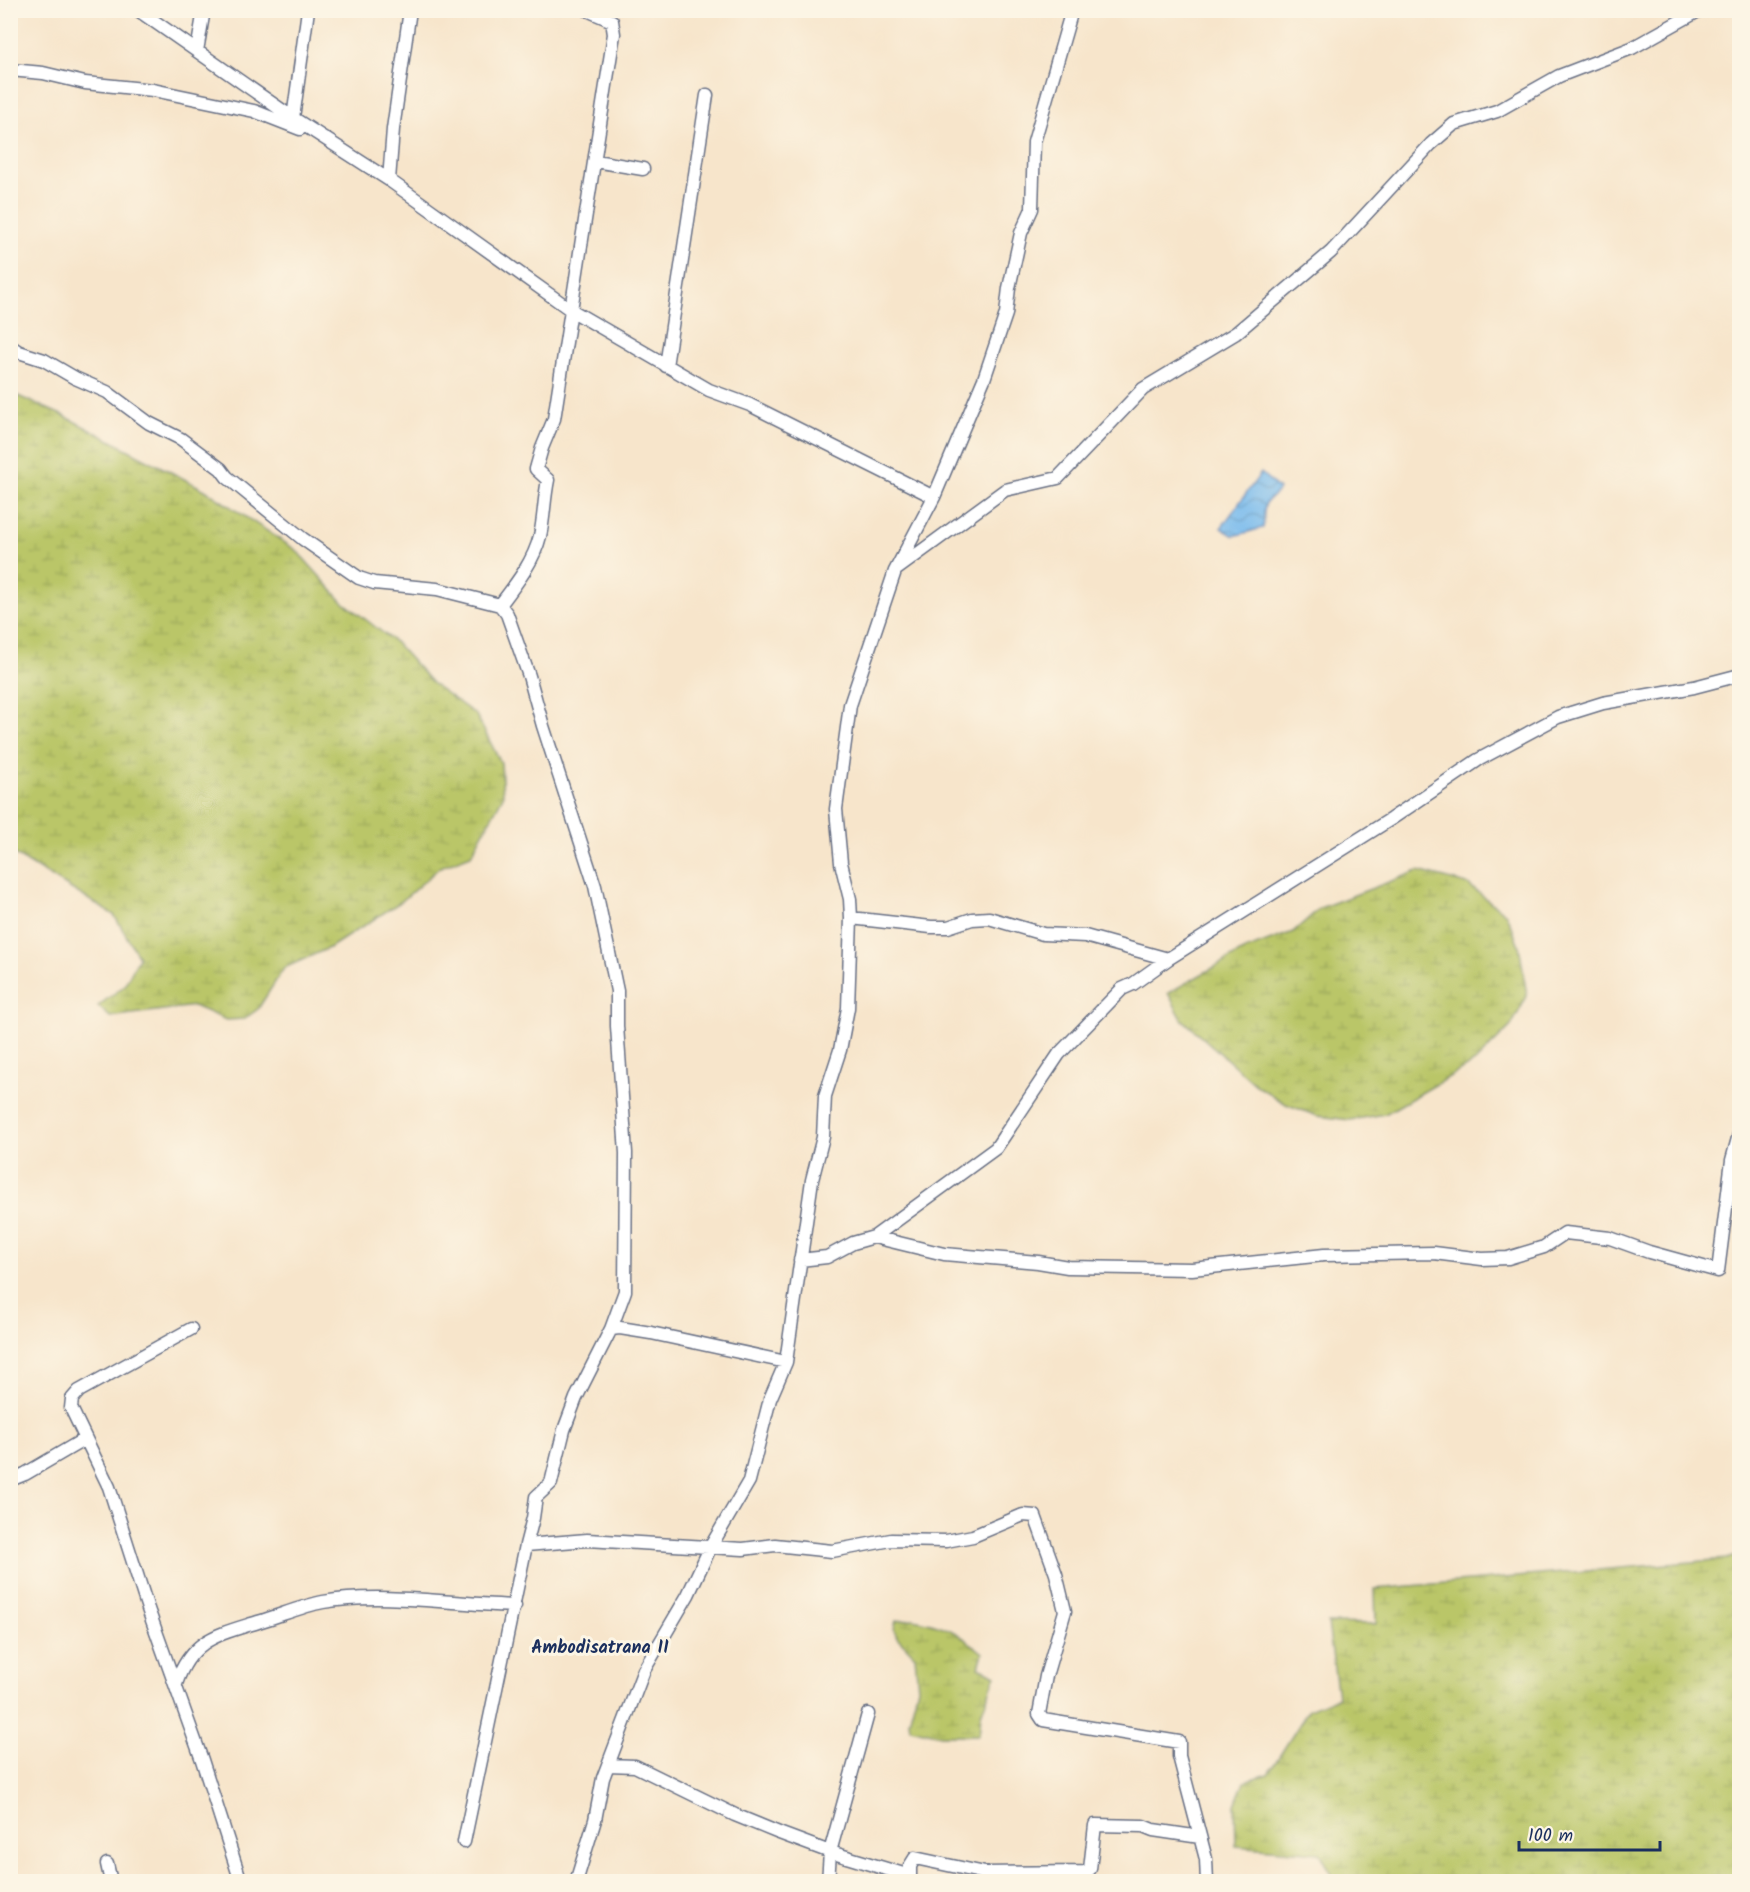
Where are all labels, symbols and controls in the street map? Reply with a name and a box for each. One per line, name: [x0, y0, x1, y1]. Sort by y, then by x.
district label: Ambodisatrana II: [531, 1634, 669, 1663]
scale bar: [1519, 1814, 1660, 1852]
text: 100 m: [1528, 1822, 1573, 1851]

